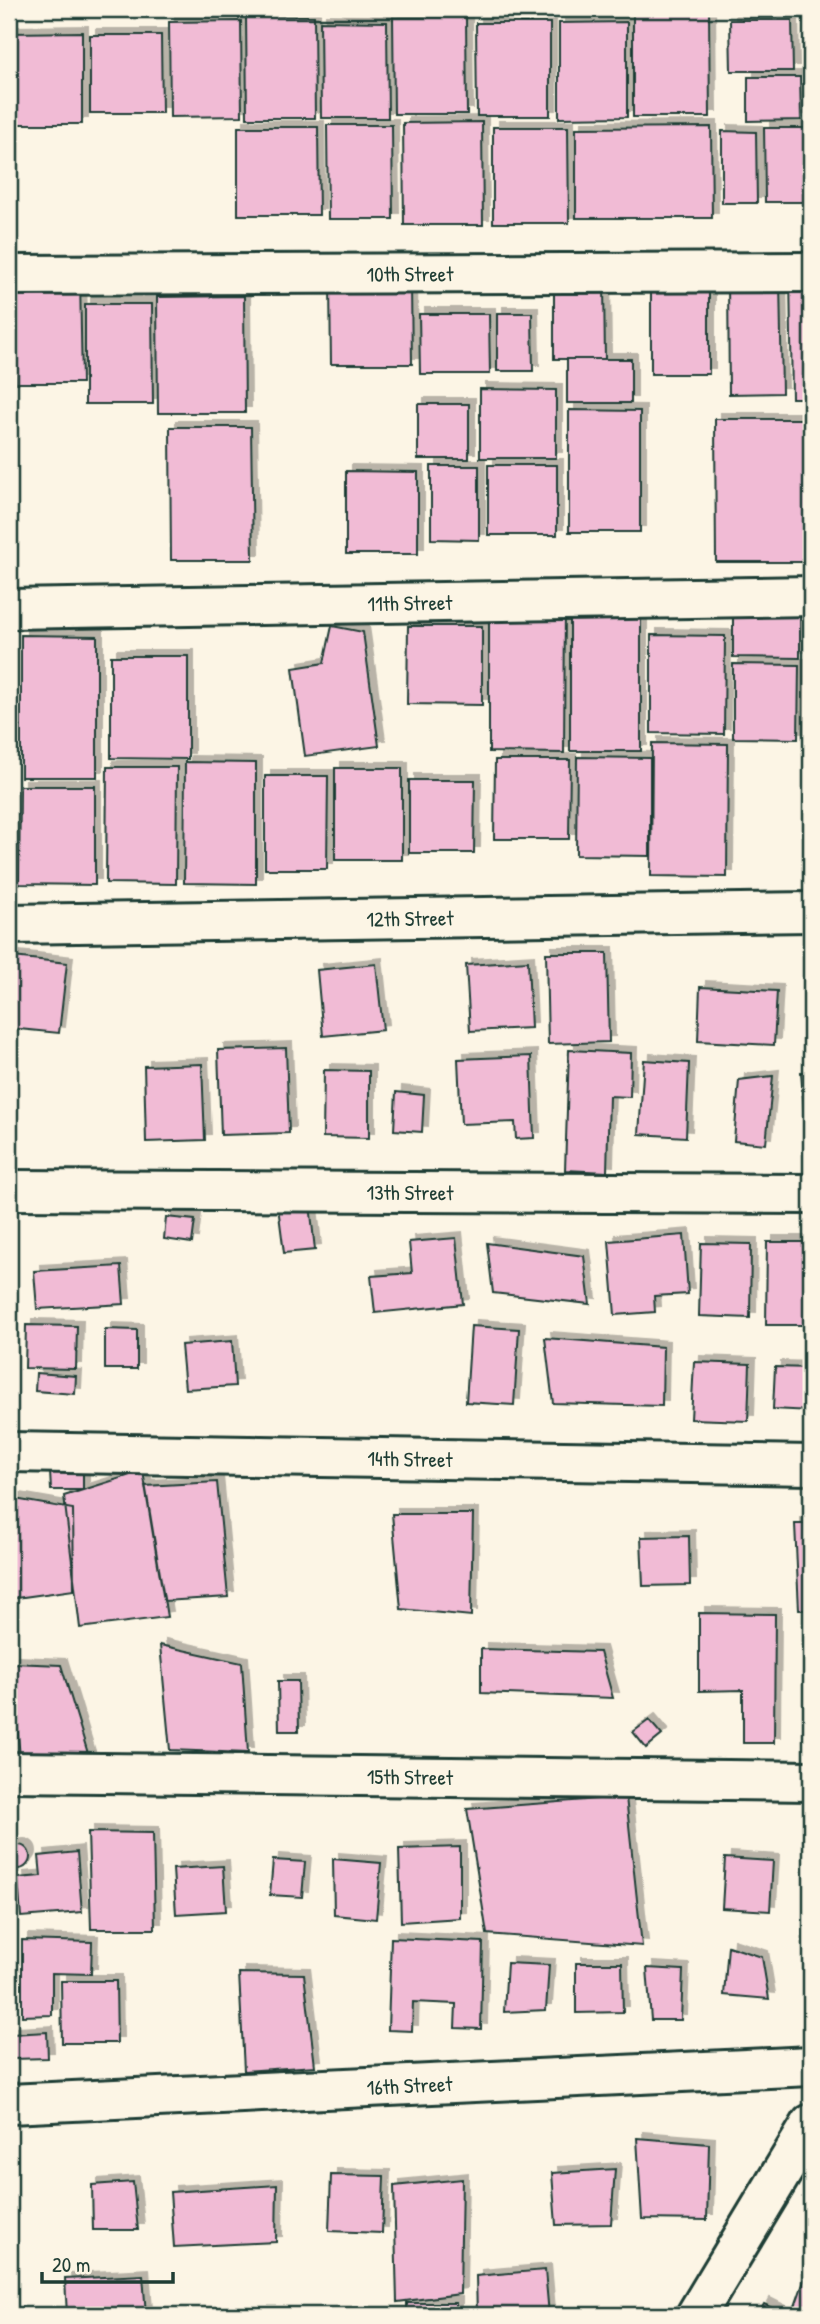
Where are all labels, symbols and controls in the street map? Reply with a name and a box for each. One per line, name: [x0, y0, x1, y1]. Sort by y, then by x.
street label: 10th Street: [367, 259, 454, 288]
street label: 11th Street: [367, 587, 453, 618]
street label: 12th Street: [366, 903, 455, 933]
street label: 13th Street: [366, 1177, 454, 1207]
street label: 14th Street: [367, 1443, 454, 1474]
street label: 15th Street: [367, 1762, 454, 1791]
street label: 16th Street: [366, 2068, 454, 2102]
scale bar: [42, 2240, 173, 2284]
text: 20 m: [52, 2250, 90, 2279]

